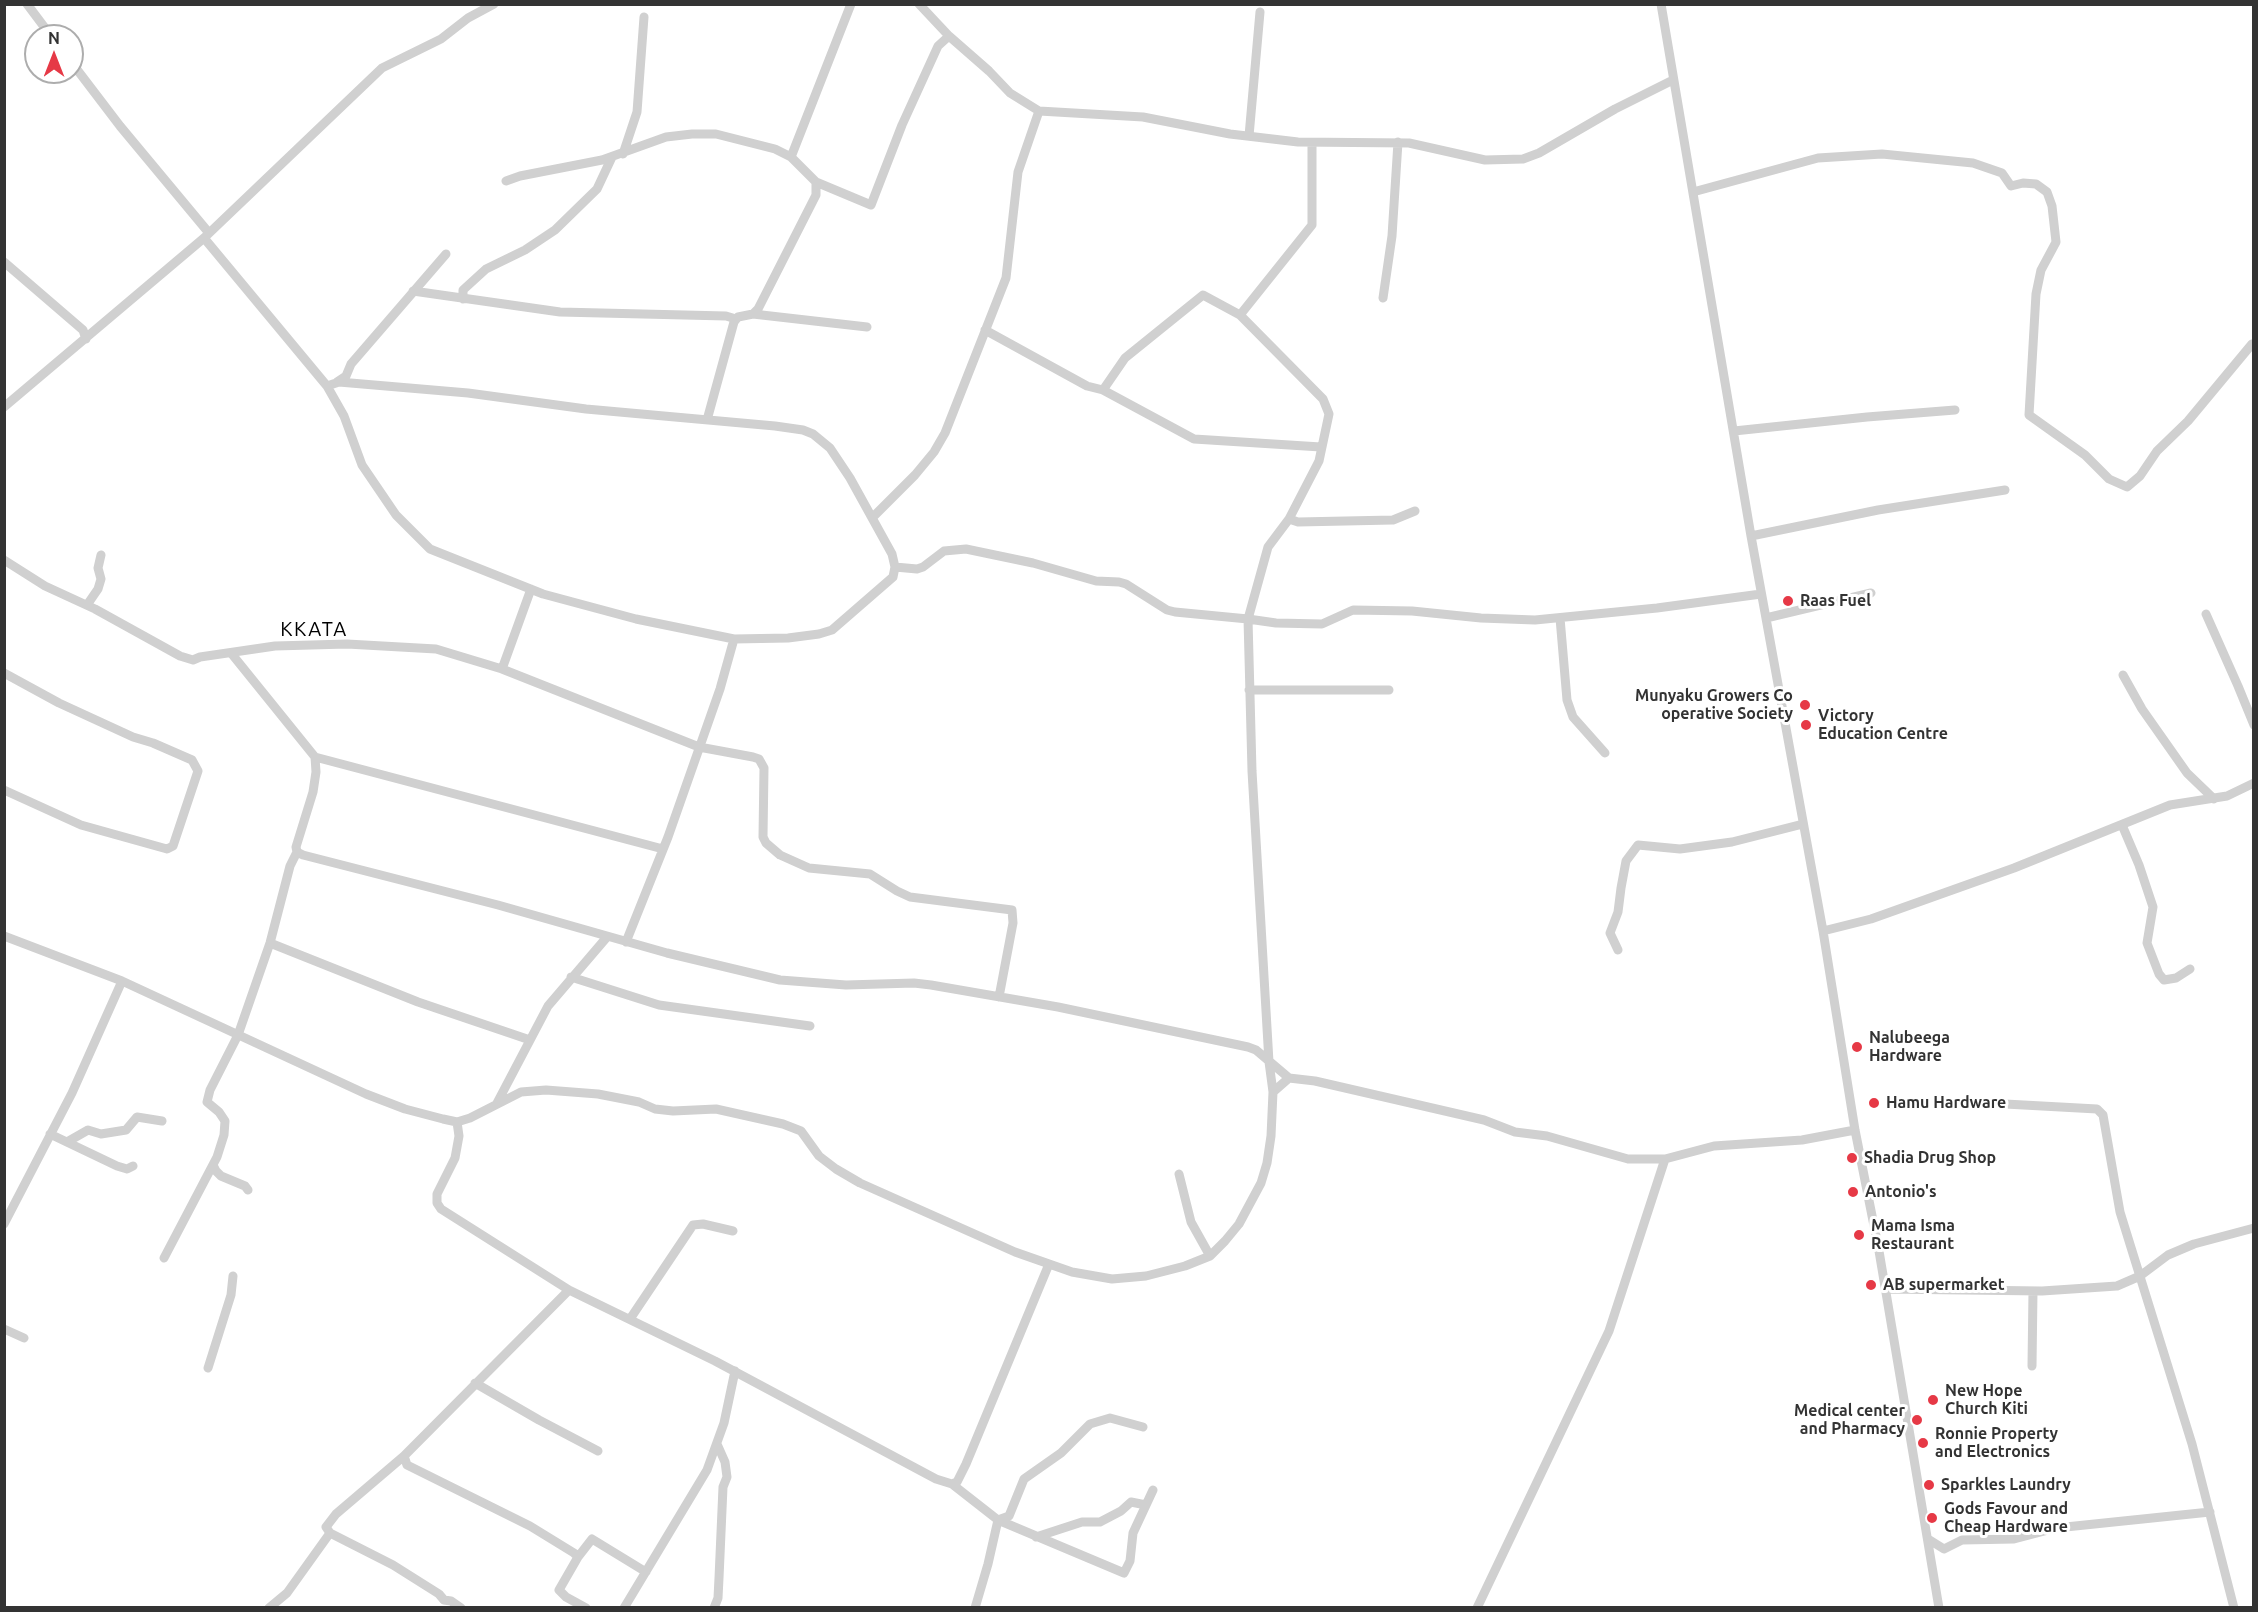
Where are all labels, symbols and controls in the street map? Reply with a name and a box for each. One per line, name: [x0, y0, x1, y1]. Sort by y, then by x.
north arrow: [24, 24, 84, 84]
text: N: [48, 29, 60, 47]
place label: Raas Fuel: [1800, 591, 1871, 611]
marker: Raas Fuel: [1781, 594, 1795, 608]
district label: KKATA: [280, 617, 348, 641]
place label: Munyaku Growers Co operative Society: [1635, 686, 1793, 724]
marker: Munyaku Growers Co operative Society: [1798, 698, 1812, 712]
place label: Victory Education Centre: [1818, 706, 1948, 744]
marker: Victory Education Centre: [1799, 718, 1813, 732]
place label: Nalubeega Hardware: [1869, 1028, 1950, 1066]
marker: Nalubeega Hardware: [1850, 1040, 1864, 1054]
place label: Hamu Hardware: [1886, 1093, 2006, 1113]
marker: Hamu Hardware: [1867, 1096, 1881, 1110]
place label: Shadia Drug Shop: [1864, 1148, 1996, 1168]
marker: Shadia Drug Shop: [1845, 1151, 1859, 1165]
place label: Antonio's: [1865, 1182, 1937, 1202]
marker: Antonio's: [1846, 1185, 1860, 1199]
place label: Mama Isma Restaurant: [1871, 1216, 1955, 1254]
marker: Mama Isma Restaurant: [1852, 1228, 1866, 1242]
place label: AB supermarket: [1883, 1275, 2005, 1295]
marker: AB supermarket: [1864, 1278, 1878, 1292]
place label: New Hope Church Kiti: [1945, 1381, 2028, 1419]
marker: New Hope Church Kiti: [1926, 1393, 1940, 1407]
place label: Medical center and Pharmacy: [1794, 1401, 1905, 1439]
marker: Medical center and Pharmacy: [1910, 1413, 1924, 1427]
place label: Ronnie Property and Electronics: [1935, 1424, 2058, 1462]
marker: Ronnie Property and Electronics: [1916, 1436, 1930, 1450]
place label: Sparkles Laundry: [1941, 1475, 2071, 1495]
marker: Sparkles Laundry: [1922, 1478, 1936, 1492]
place label: Gods Favour and Cheap Hardware: [1944, 1499, 2068, 1537]
marker: Gods Favour and Cheap Hardware: [1925, 1511, 1939, 1525]

